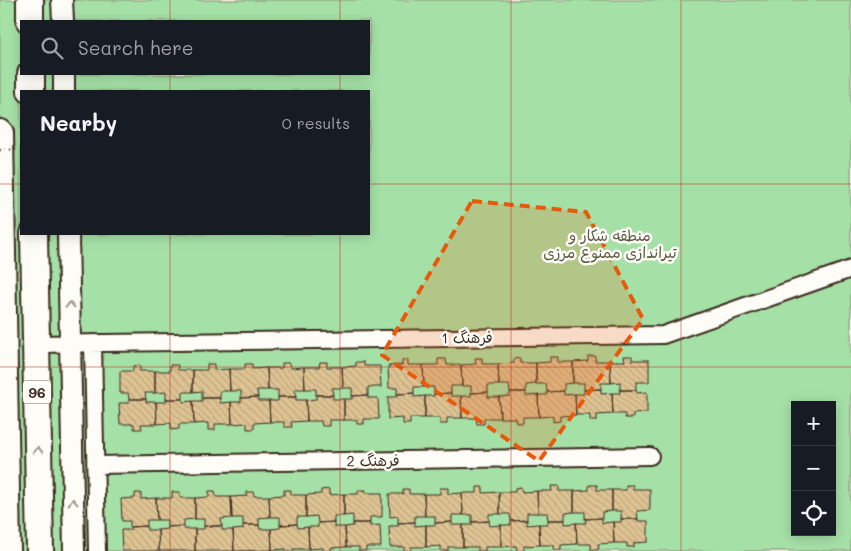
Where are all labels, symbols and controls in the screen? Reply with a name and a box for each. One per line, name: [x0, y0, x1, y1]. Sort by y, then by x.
search box: [20, 20, 370, 75]
icon: search: [38, 34, 66, 62]
text: Search here: [78, 35, 194, 60]
text: Nearby: [40, 109, 117, 136]
text: 0 results: [282, 112, 350, 133]
park label: منطقه شکار و تیراندازی ممنوع مرزی: [543, 225, 677, 263]
one-way arrow: [65, 301, 75, 308]
street label: فرهنگ 1: [441, 327, 493, 347]
road number: 96: [23, 381, 51, 404]
map controls: [791, 401, 836, 536]
button: +: [791, 401, 836, 446]
one-way arrow: [33, 446, 43, 454]
button: −: [791, 446, 836, 491]
street label: فرهنگ 2: [346, 450, 400, 470]
button: locate: [791, 491, 836, 536]
one-way arrow: [68, 498, 79, 506]

